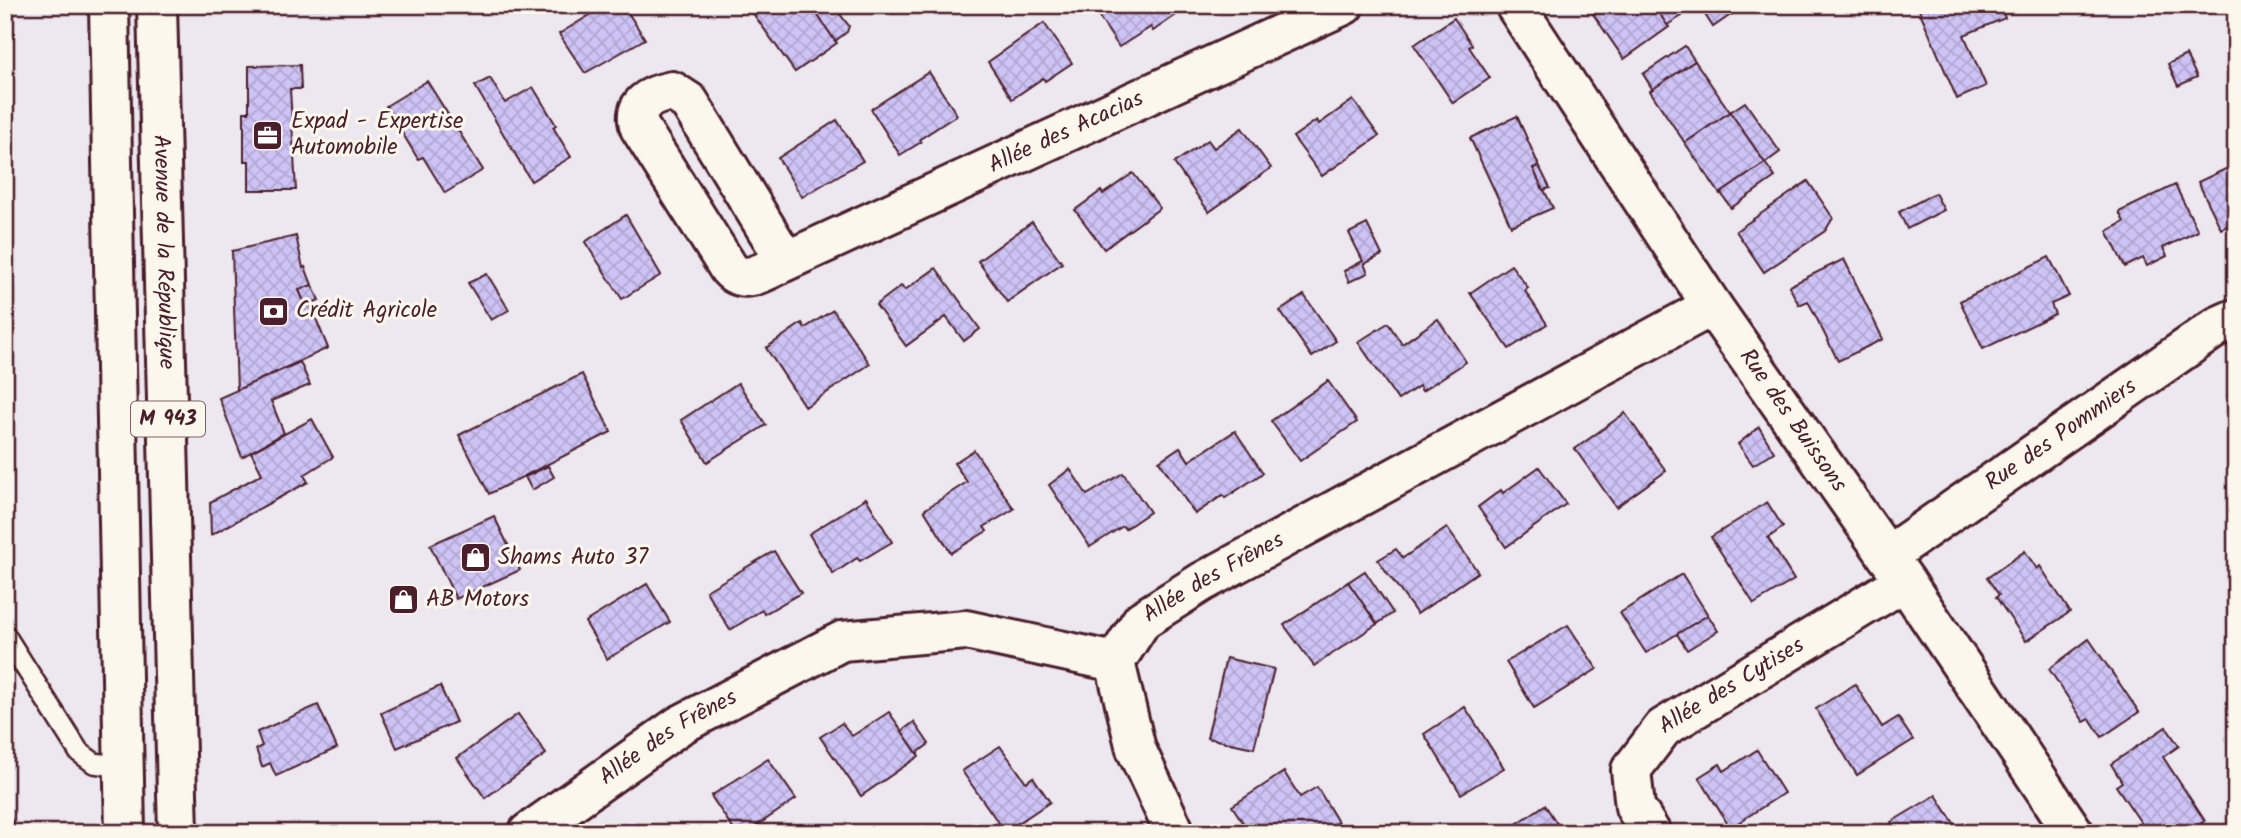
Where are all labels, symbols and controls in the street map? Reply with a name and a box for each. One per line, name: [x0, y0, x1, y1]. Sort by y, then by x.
street label: Allée des Acacias: [983, 81, 1150, 184]
place label: Expad - Expertise Automobile: [291, 104, 463, 166]
office icon: Expad - Expertise Automobile: [251, 118, 285, 152]
street label: Avenue de la République: [142, 134, 184, 370]
place label: Crédit Agricole: [296, 293, 437, 329]
bank icon: Crédit Agricole: [256, 294, 290, 328]
street label: Rue des Buissons: [1729, 342, 1856, 500]
street label: Rue des Pommiers: [1978, 369, 2145, 501]
road number: M 943: [131, 402, 205, 436]
street label: Allée des Frênes: [1136, 523, 1291, 633]
place label: Shams Auto 37: [498, 540, 649, 576]
shop icon: Shams Auto 37: [458, 541, 492, 575]
place label: AB Motors: [426, 582, 529, 618]
shop icon: AB Motors: [386, 583, 420, 617]
street label: Allée des Cytises: [1652, 628, 1812, 744]
street label: Allée des Frênes: [592, 680, 744, 795]

